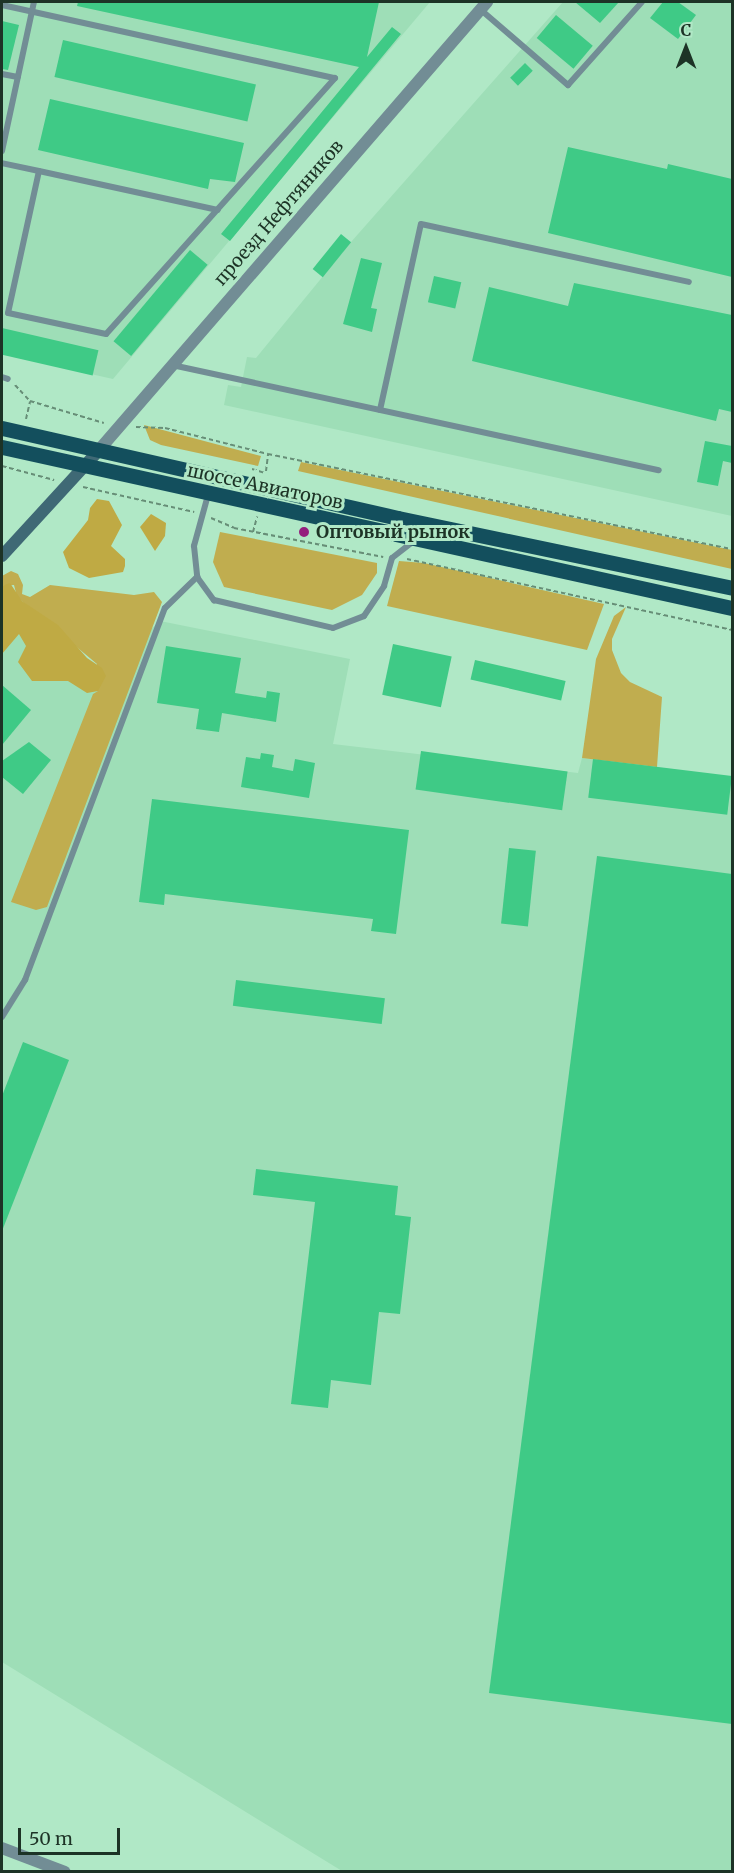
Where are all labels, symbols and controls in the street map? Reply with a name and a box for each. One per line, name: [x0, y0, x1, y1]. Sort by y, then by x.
north arrow: [656, 18, 716, 78]
text: С: [681, 20, 691, 40]
street label: проезд Нефтяников: [210, 136, 348, 290]
street label: шоссе Авиаторов: [185, 460, 345, 514]
place label: Оптовый рынок: [316, 521, 470, 543]
marker: Оптовый рынок: [297, 525, 311, 539]
scale bar: [21, 1816, 123, 1854]
text: 50 m: [29, 1827, 73, 1850]

